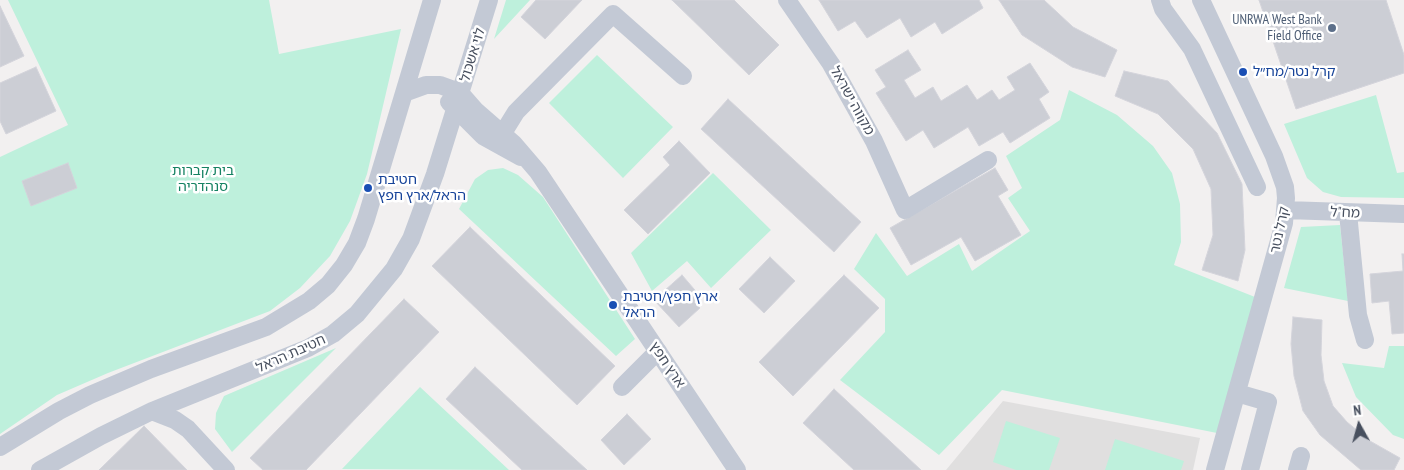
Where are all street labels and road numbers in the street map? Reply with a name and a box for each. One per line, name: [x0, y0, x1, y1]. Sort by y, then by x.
street label: לוי אשכול: [457, 26, 489, 84]
street label: מקווה ישראל: [826, 64, 878, 138]
street label: מח"ל: [1330, 204, 1360, 222]
street label: קרל נטר: [1267, 205, 1293, 255]
street label: חטיבת הראל: [254, 331, 328, 377]
street label: ארץ חפץ: [646, 339, 688, 391]

